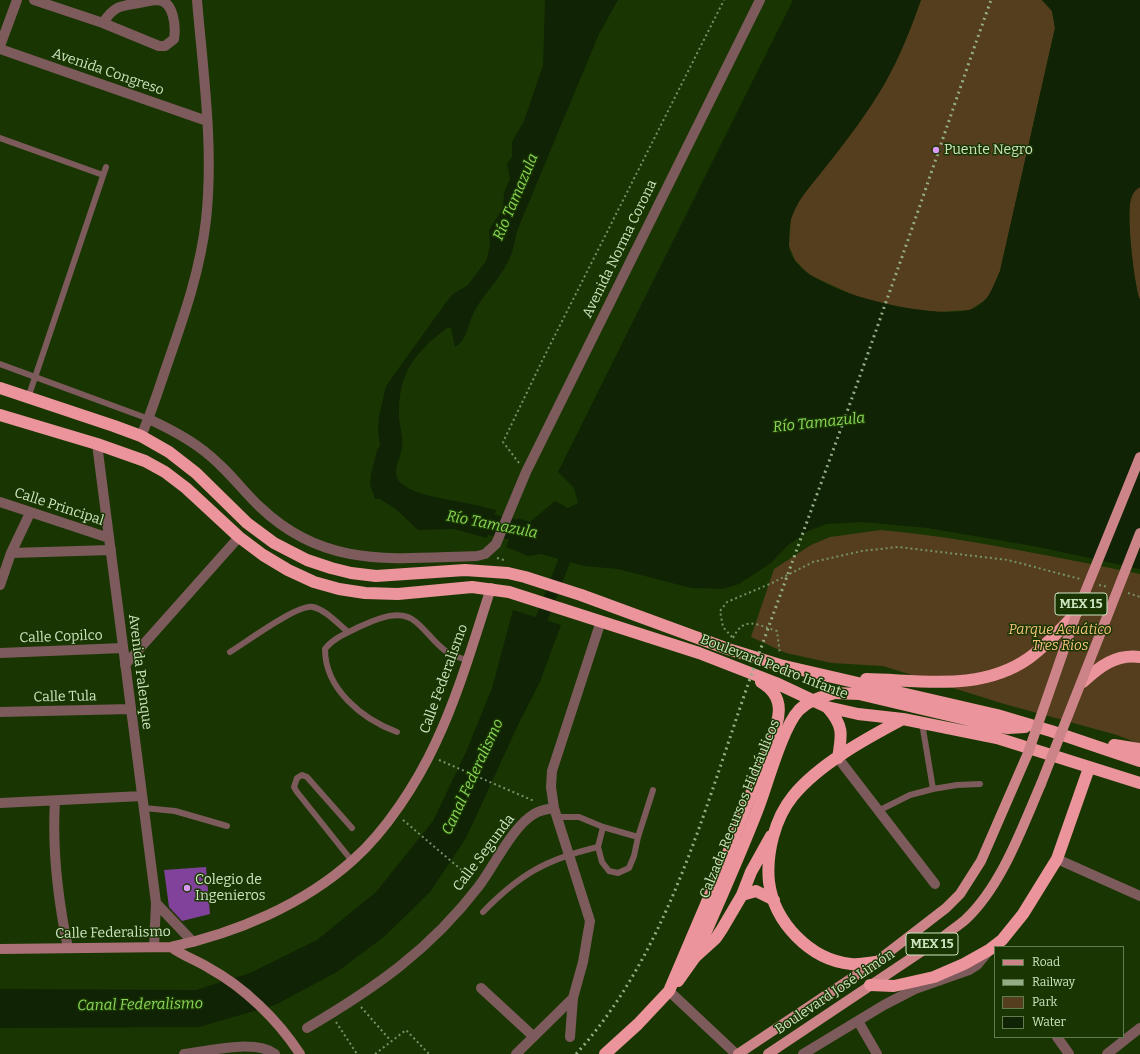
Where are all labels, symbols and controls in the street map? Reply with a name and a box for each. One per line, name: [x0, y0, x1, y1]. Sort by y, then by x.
street label: Avenida Congreso: [50, 45, 166, 99]
place label: Puente Negro: [944, 142, 1033, 158]
marker: Puente Negro: [931, 145, 941, 155]
water label: Río Tamazula: [490, 151, 542, 243]
street label: Avenida Norma Corona: [579, 177, 661, 321]
water label: Río Tamazula: [772, 409, 866, 437]
street label: Calle Principal: [12, 485, 106, 529]
water label: Río Tamazula: [445, 507, 539, 543]
road number: MEX 15: [1055, 593, 1107, 615]
street label: Avenida Palenque: [125, 613, 155, 731]
street label: Calle Federalismo: [416, 622, 472, 736]
park label: Parque Acuático Tres Rios: [1008, 622, 1112, 654]
street label: Calle Copilco: [19, 627, 103, 647]
street label: Boulevard Pedro Infante: [698, 631, 850, 703]
street label: Calle Tula: [33, 688, 97, 706]
water label: Canal Federalismo: [438, 716, 508, 838]
street label: Calzada Recursos Hidráulicos: [696, 717, 784, 901]
street label: Calle Segunda: [450, 811, 518, 895]
place label: Colegio de Ingenieros: [195, 872, 265, 904]
marker: Colegio de Ingenieros: [182, 883, 192, 893]
street label: Calle Federalismo: [55, 924, 171, 942]
road number: MEX 15: [906, 933, 958, 955]
street label: Boulevard José Limón: [772, 946, 898, 1038]
legend: [994, 946, 1124, 1038]
text: Road: [1032, 955, 1060, 969]
text: Railway: [1032, 975, 1075, 989]
water label: Canal Federalismo: [77, 995, 203, 1015]
text: Park: [1032, 995, 1057, 1009]
text: Water: [1032, 1015, 1066, 1029]

